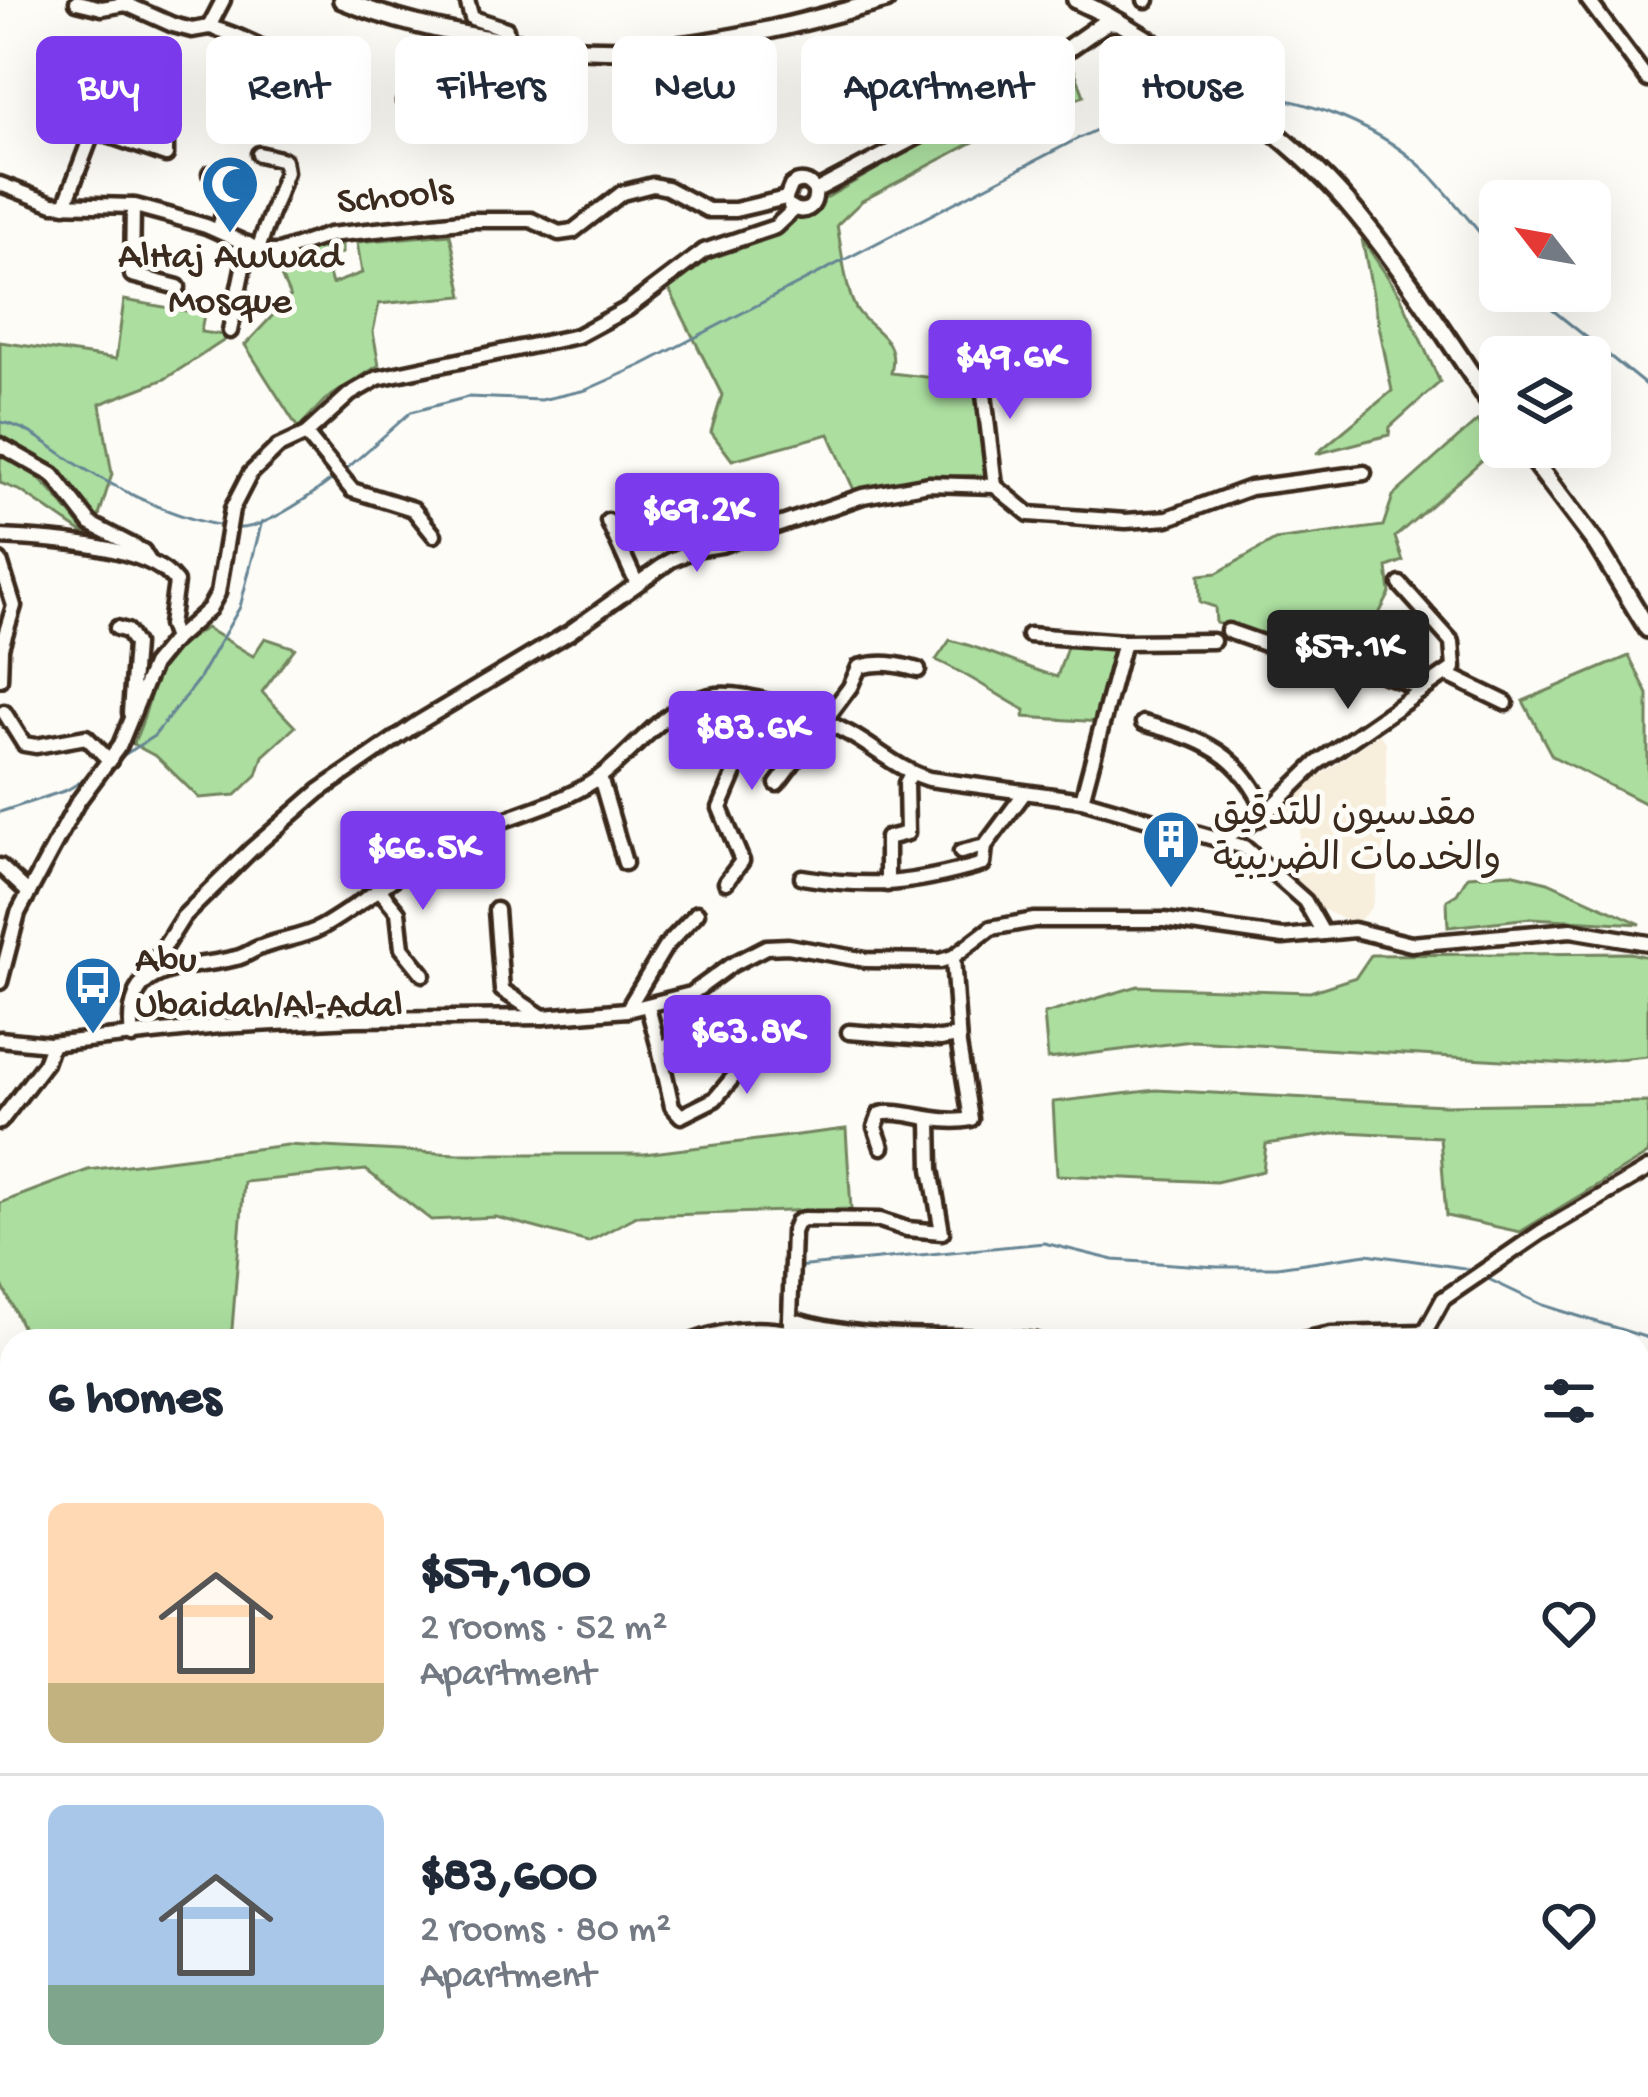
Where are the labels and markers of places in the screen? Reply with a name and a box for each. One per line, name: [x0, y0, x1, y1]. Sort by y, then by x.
mosque icon: AlHaj Awwad Mosque: [199, 153, 261, 235]
place label: AlHaj Awwad Mosque: [118, 236, 345, 327]
pin: $49.6K: [912, 320, 1108, 422]
pin: $69.2K: [599, 473, 795, 575]
pin: $57.1K: [1250, 610, 1446, 712]
pin: $83.6K: [654, 691, 850, 793]
place label: مقدسيون للتدقيق والخدمات الضريبية: [1213, 794, 1501, 885]
building icon: مقدسيون للتدقيق والخدمات الضريبية: [1140, 808, 1202, 890]
pin: $66.5K: [325, 811, 521, 913]
place label: Abu Ubaidah/Al-Adal: [135, 940, 403, 1031]
bus stop icon: Abu Ubaidah/Al-Adal: [62, 954, 124, 1036]
pin: $63.8K: [649, 995, 845, 1097]

